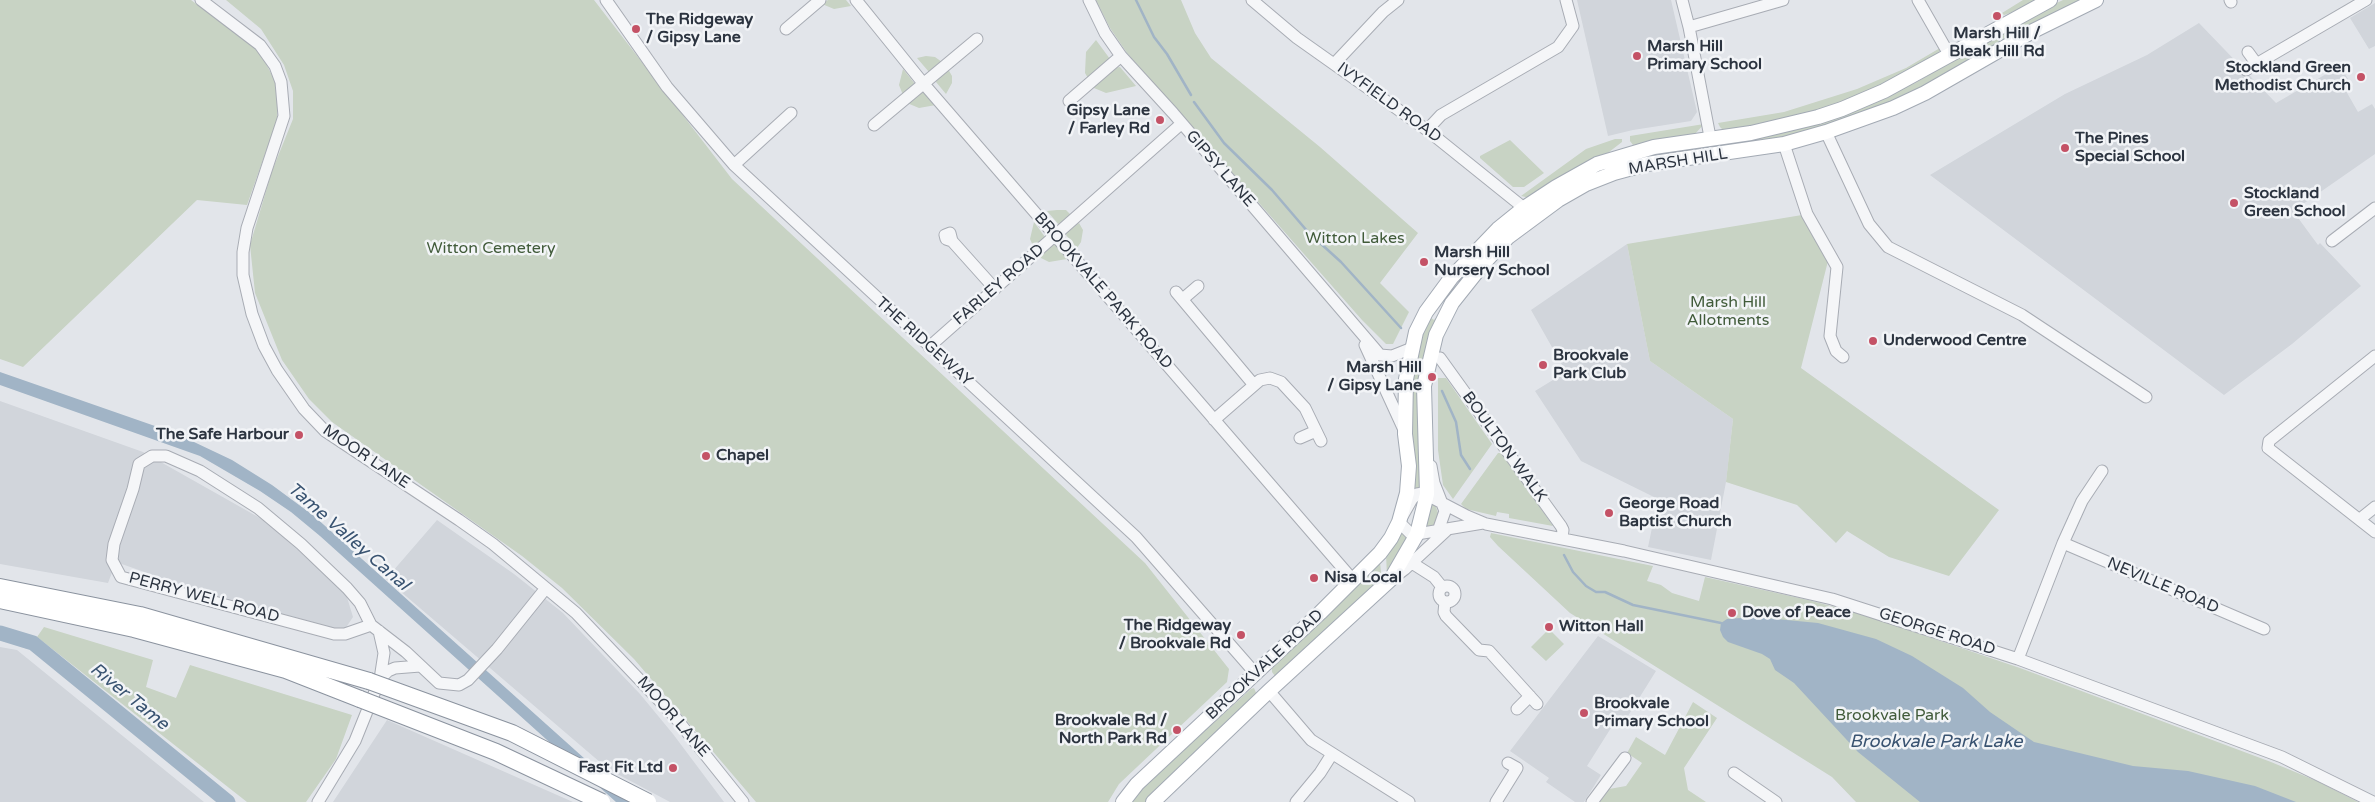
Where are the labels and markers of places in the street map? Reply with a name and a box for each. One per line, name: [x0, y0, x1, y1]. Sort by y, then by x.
place label: The Ridgeway / Gipsy Lane: [646, 10, 753, 48]
marker: Marsh Hill / Bleak Hill Rd: [1991, 10, 2003, 22]
marker: The Ridgeway / Gipsy Lane: [630, 23, 642, 35]
place label: Marsh Hill / Bleak Hill Rd: [1949, 24, 2045, 62]
place label: Marsh Hill Primary School: [1647, 37, 1762, 75]
marker: Marsh Hill Primary School: [1631, 50, 1643, 62]
place label: Stockland Green Methodist Church: [2214, 58, 2351, 96]
marker: Stockland Green Methodist Church: [2355, 71, 2367, 83]
place label: Gipsy Lane / Farley Rd: [1066, 101, 1150, 139]
marker: Gipsy Lane / Farley Rd: [1154, 114, 1166, 126]
place label: The Pines Special School: [2075, 129, 2185, 167]
marker: The Pines Special School: [2059, 142, 2071, 154]
place label: Stockland Green School: [2244, 184, 2346, 222]
marker: Stockland Green School: [2228, 197, 2240, 209]
place label: Marsh Hill Nursery School: [1434, 243, 1550, 281]
marker: Marsh Hill Nursery School: [1418, 256, 1430, 268]
place label: Underwood Centre: [1883, 331, 2027, 351]
marker: Underwood Centre: [1867, 335, 1879, 347]
place label: Brookvale Park Club: [1553, 346, 1628, 384]
place label: Marsh Hill / Gipsy Lane: [1327, 358, 1422, 396]
marker: Brookvale Park Club: [1537, 359, 1549, 371]
marker: Marsh Hill / Gipsy Lane: [1426, 371, 1438, 383]
place label: The Safe Harbour: [156, 425, 289, 445]
marker: The Safe Harbour: [293, 429, 305, 441]
place label: Chapel: [716, 446, 769, 466]
marker: Chapel: [700, 450, 712, 462]
place label: George Road Baptist Church: [1619, 494, 1732, 532]
marker: George Road Baptist Church: [1603, 507, 1615, 519]
place label: Nisa Local: [1324, 568, 1402, 588]
marker: Nisa Local: [1308, 572, 1320, 584]
place label: Dove of Peace: [1742, 603, 1851, 623]
marker: Dove of Peace: [1726, 607, 1738, 619]
place label: The Ridgeway / Brookvale Rd: [1119, 616, 1231, 654]
place label: Witton Hall: [1559, 617, 1644, 637]
marker: Witton Hall: [1543, 621, 1555, 633]
marker: The Ridgeway / Brookvale Rd: [1235, 629, 1247, 641]
place label: Brookvale Primary School: [1594, 694, 1709, 732]
marker: Brookvale Primary School: [1578, 707, 1590, 719]
place label: Brookvale Rd / North Park Rd: [1055, 711, 1167, 749]
marker: Brookvale Rd / North Park Rd: [1171, 724, 1183, 736]
place label: Fast Fit Ltd: [578, 758, 663, 778]
marker: Fast Fit Ltd: [667, 762, 679, 774]

